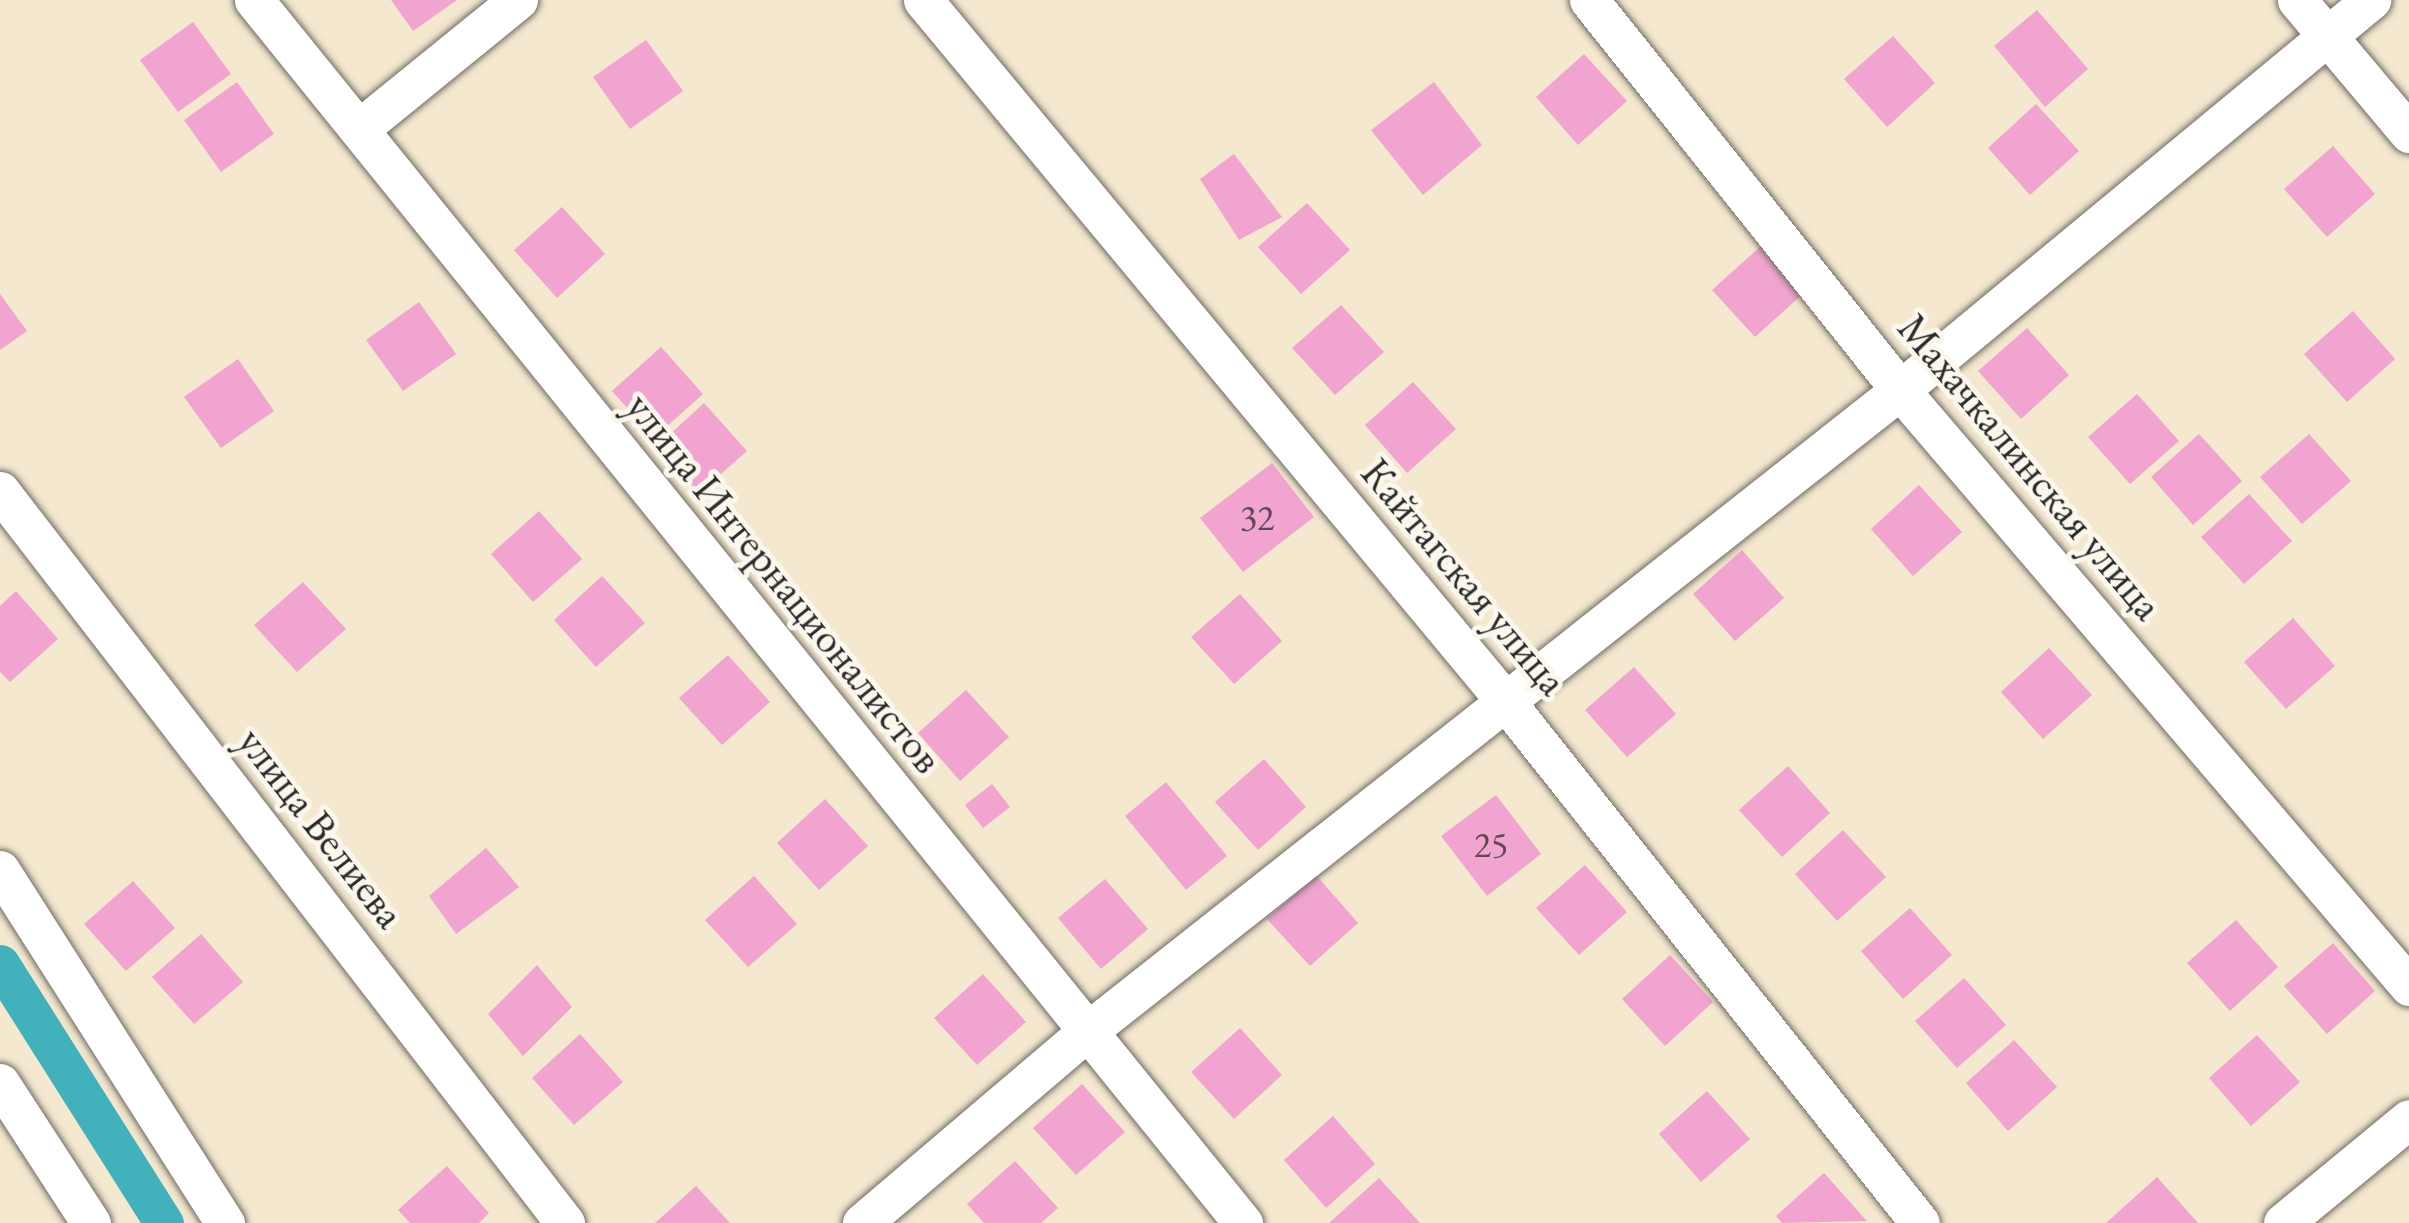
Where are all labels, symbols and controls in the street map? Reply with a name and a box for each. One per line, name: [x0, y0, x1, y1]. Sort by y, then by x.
street label: Махачкалинская улица: [1887, 304, 2173, 630]
street label: улица Интернационалистов: [615, 383, 953, 783]
street label: Кайтагская улица: [1350, 448, 1578, 706]
house number: 32: [1240, 496, 1274, 540]
street label: улица Велиева: [227, 718, 415, 938]
house number: 25: [1474, 823, 1508, 867]

